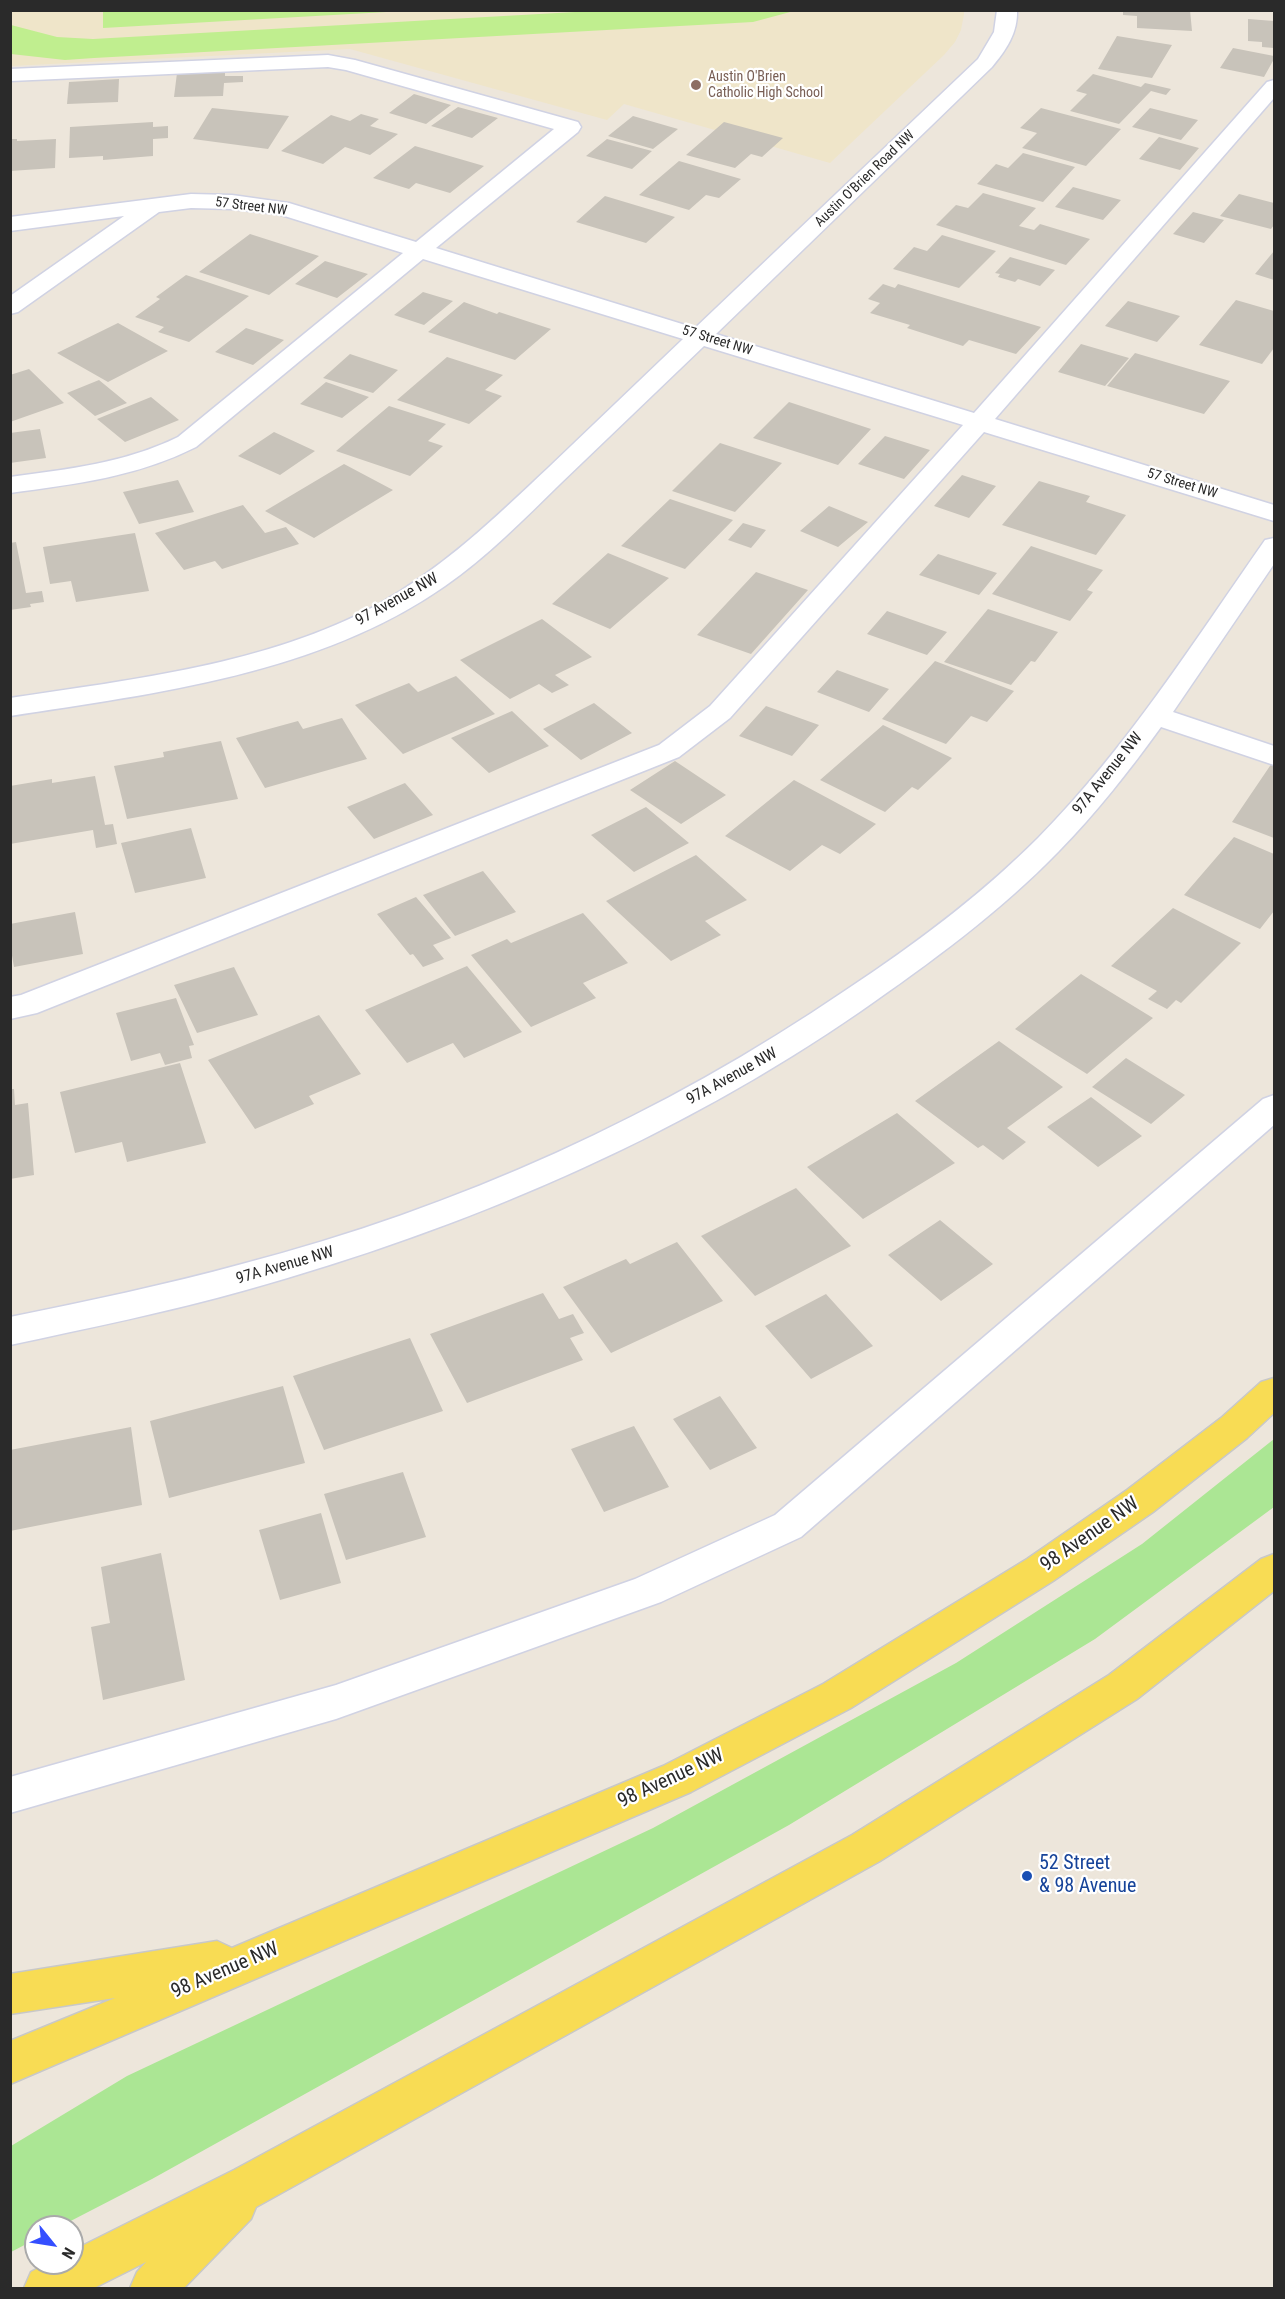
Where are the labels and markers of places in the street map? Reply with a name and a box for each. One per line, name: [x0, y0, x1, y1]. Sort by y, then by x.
place label: Austin O'Brien Catholic High School: [708, 69, 823, 102]
marker: Austin O'Brien Catholic High School: [689, 78, 703, 92]
place label: 52 Street & 98 Avenue: [1039, 1852, 1136, 1899]
marker: 52 Street & 98 Avenue: [1020, 1869, 1034, 1883]

